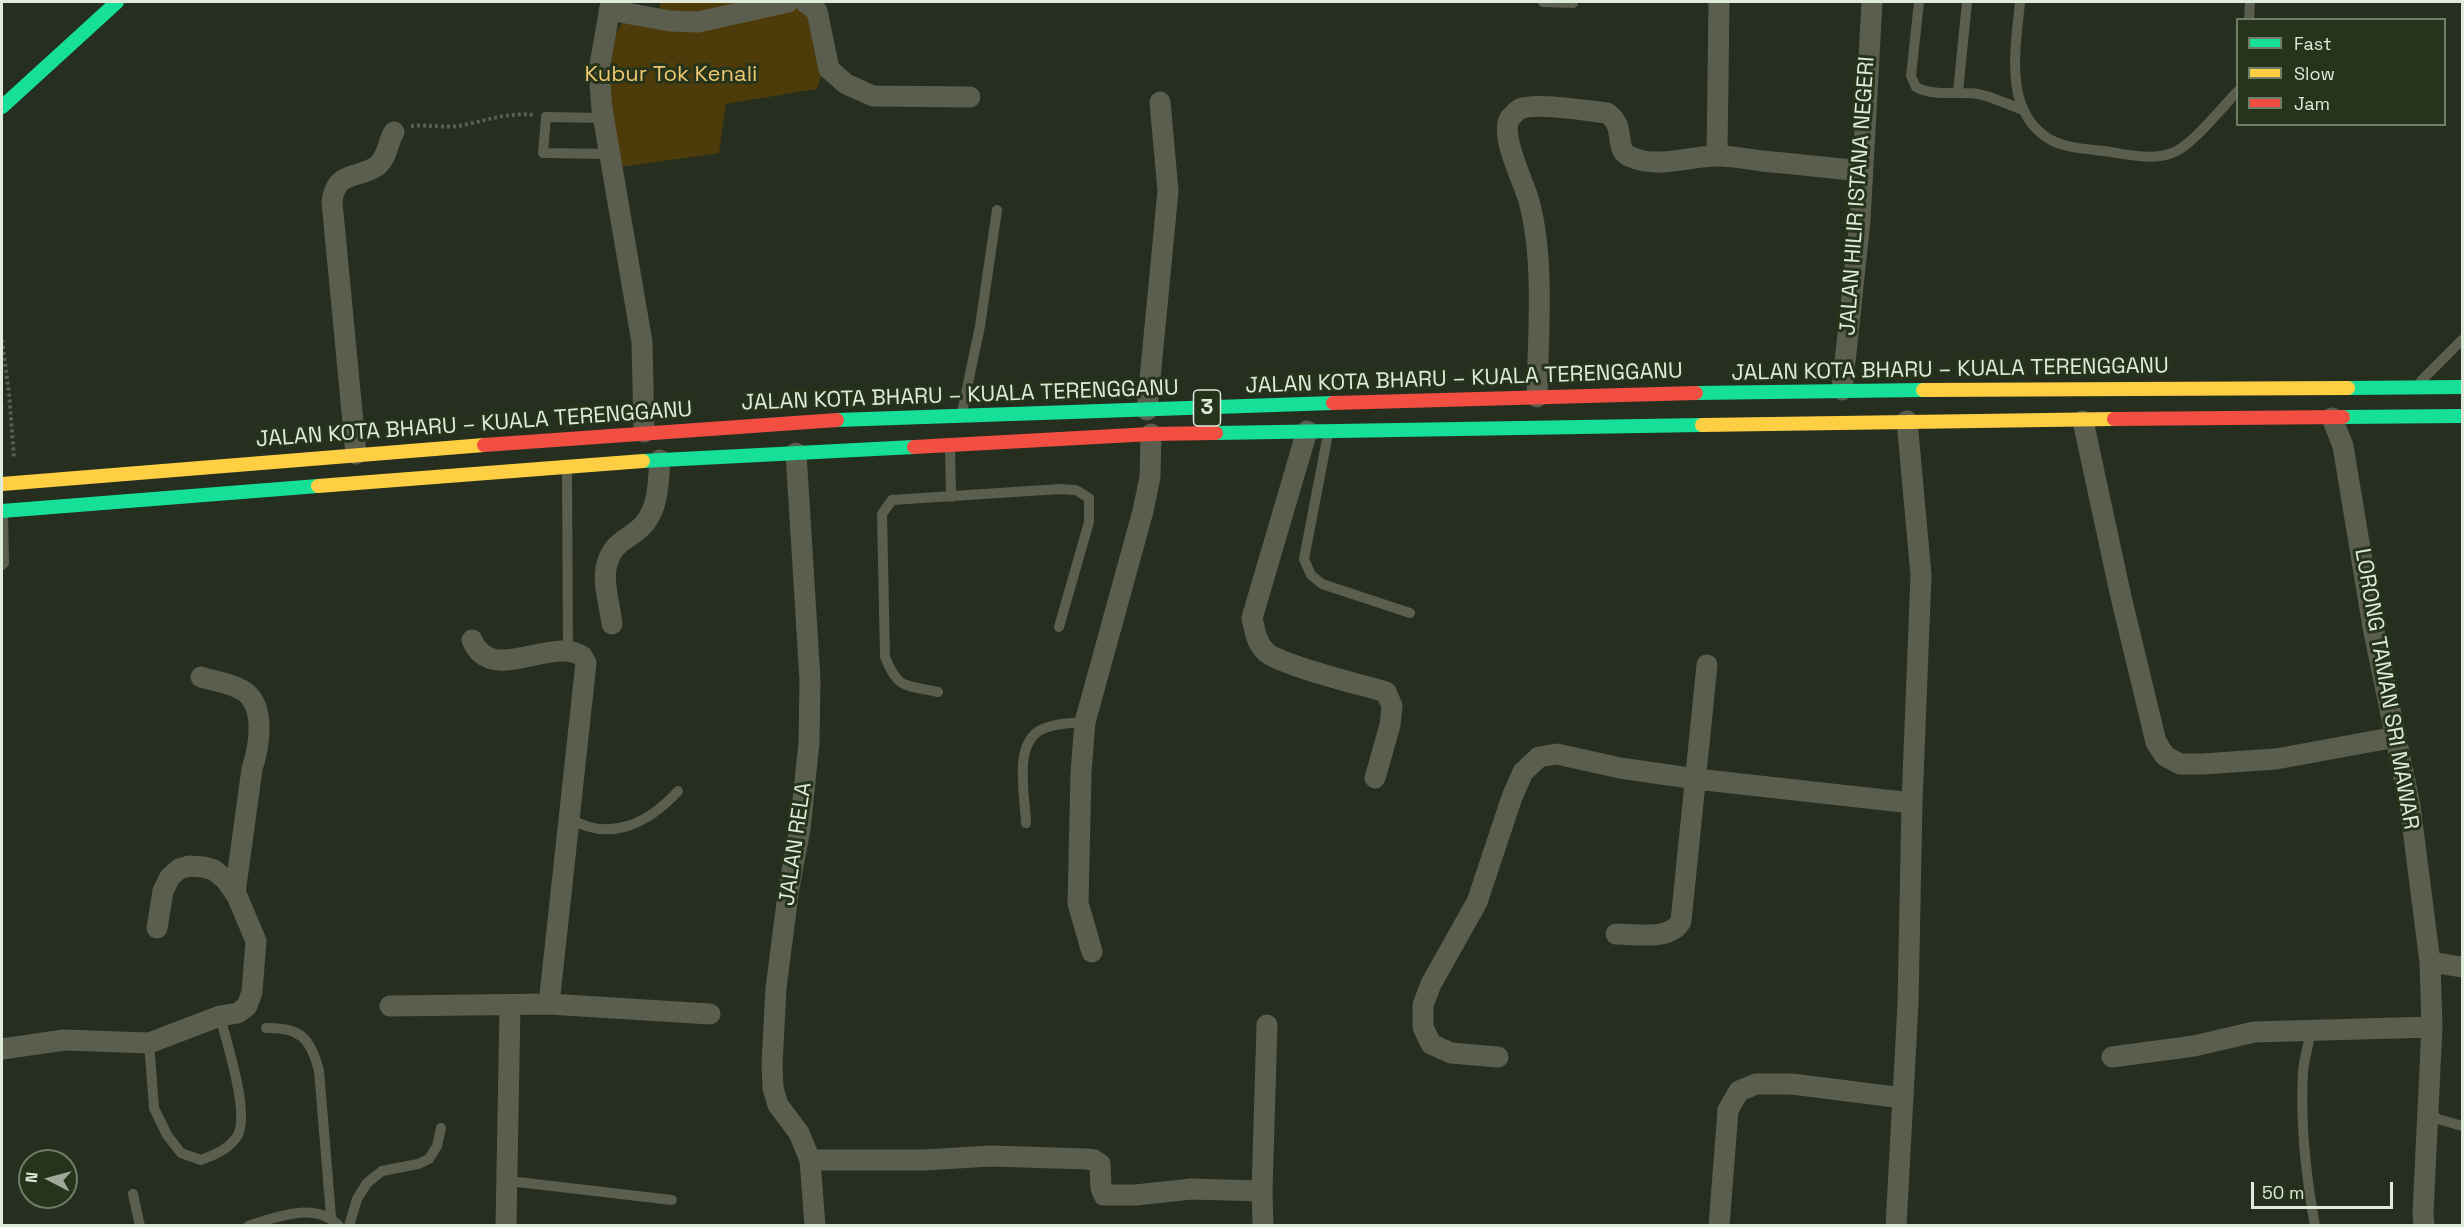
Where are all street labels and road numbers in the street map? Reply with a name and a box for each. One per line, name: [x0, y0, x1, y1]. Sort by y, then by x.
street label: JALAN HILIR ISTANA NEGERI: [1835, 56, 1881, 336]
street label: JALAN KOTA BHARU – KUALA TERENGGANU: [1731, 353, 2169, 387]
street label: JALAN KOTA BHARU – KUALA TERENGGANU: [1245, 358, 1683, 400]
street label: JALAN KOTA BHARU – KUALA TERENGGANU: [741, 375, 1179, 417]
road number: 3: [1194, 390, 1220, 426]
street label: JALAN KOTA BHARU – KUALA TERENGGANU: [255, 397, 693, 453]
street label: LORONG TAMAN SRI MAWAR: [2348, 546, 2424, 832]
street label: JALAN RELA: [774, 781, 818, 907]

